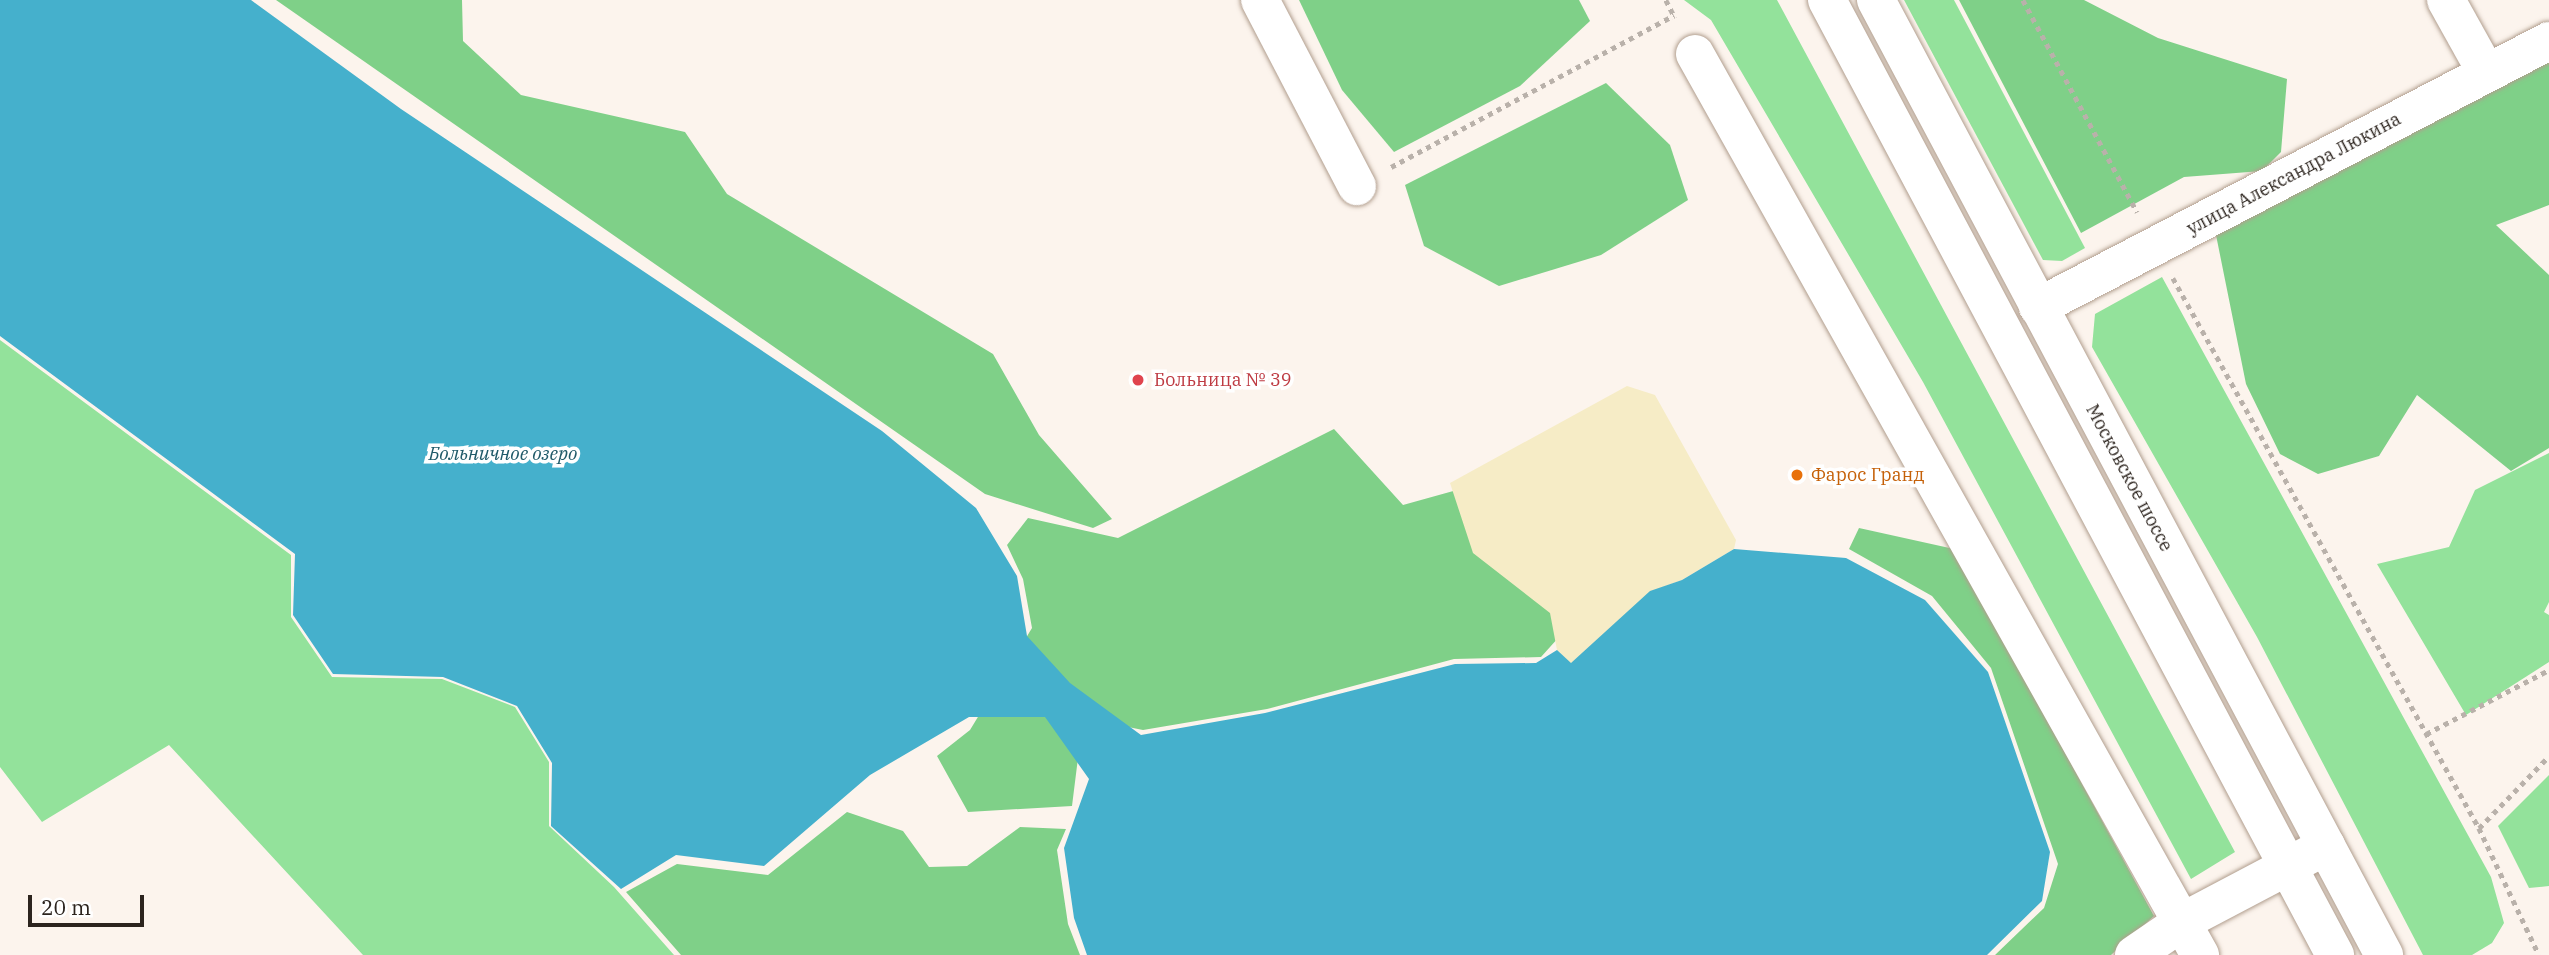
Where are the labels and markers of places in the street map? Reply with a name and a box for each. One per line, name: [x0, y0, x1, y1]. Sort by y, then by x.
place label: Больница № 39: [1154, 369, 1292, 391]
marker: Больница № 39: [1128, 370, 1148, 390]
place label: Фарос Гранд: [1811, 464, 1924, 486]
marker: Фарос Гранд: [1789, 467, 1805, 483]

